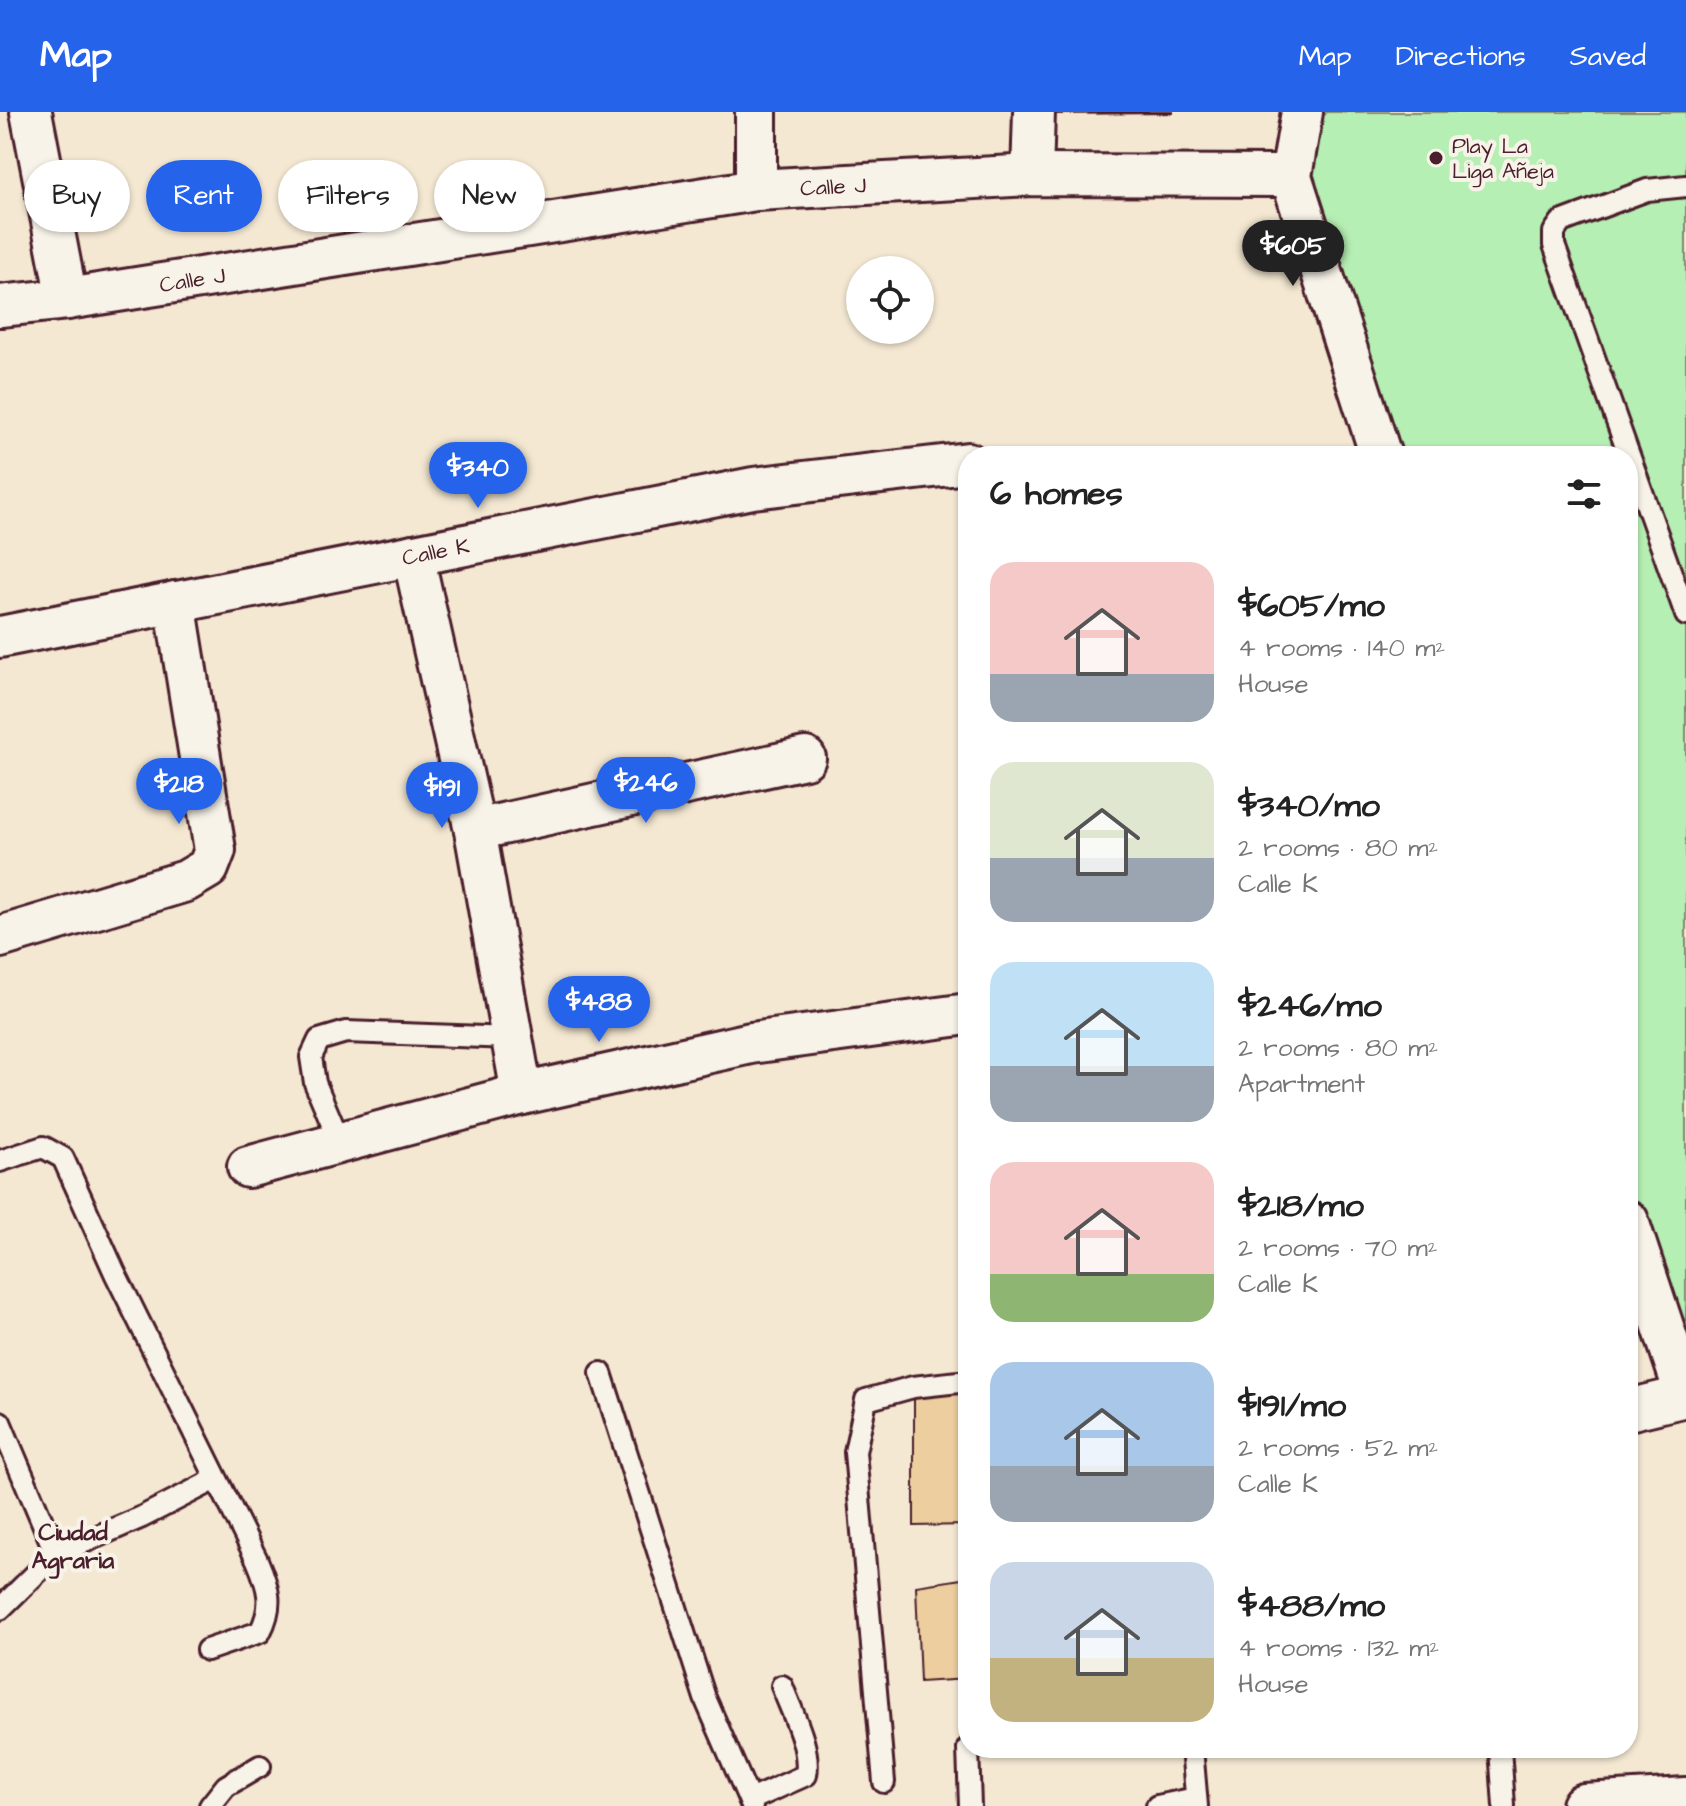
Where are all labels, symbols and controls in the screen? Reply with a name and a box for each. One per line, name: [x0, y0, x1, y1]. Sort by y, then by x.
text: Map: [40, 30, 112, 82]
text: Map: [1299, 37, 1352, 76]
text: Directions: [1396, 37, 1526, 76]
text: Saved: [1570, 37, 1646, 76]
place label: Play La Liga Añeja: [1452, 131, 1554, 188]
marker: Play La Liga Añeja: [1427, 149, 1445, 167]
chip: Buy: [24, 160, 130, 232]
chip: Rent: [146, 160, 262, 232]
chip: Filters: [278, 160, 418, 232]
chip: New: [434, 160, 545, 232]
street label: Calle J: [799, 170, 867, 205]
pin: $605: [1246, 220, 1340, 288]
text: $605: [1260, 228, 1326, 264]
map controls: [846, 256, 934, 344]
button: locate: [846, 256, 934, 344]
street label: Calle J: [157, 260, 228, 301]
pin: $340: [431, 442, 525, 510]
text: $340: [447, 450, 509, 486]
text: 6 homes: [990, 470, 1123, 518]
icon: filters: [1562, 472, 1606, 516]
street label: Calle K: [400, 530, 473, 574]
text: $605/mo: [1238, 582, 1385, 630]
icon: home: [1054, 594, 1150, 690]
text: 4 rooms · 140 m²: [1238, 630, 1445, 666]
text: House: [1238, 666, 1309, 702]
pin: $246: [599, 757, 693, 825]
pin: $218: [132, 758, 226, 826]
pin: $191: [395, 762, 489, 830]
text: $246: [614, 765, 678, 801]
text: $218: [154, 766, 204, 802]
text: $191: [424, 770, 460, 806]
text: $340/mo: [1238, 782, 1380, 830]
icon: home: [1054, 794, 1150, 890]
text: 2 rooms · 80 m²: [1238, 830, 1438, 866]
text: Calle K: [1238, 866, 1318, 902]
pin: $488: [552, 976, 646, 1044]
text: $246/mo: [1238, 982, 1382, 1030]
text: $488: [566, 984, 632, 1020]
icon: home: [1054, 994, 1150, 1090]
text: 2 rooms · 80 m²: [1238, 1030, 1438, 1066]
text: Apartment: [1238, 1066, 1365, 1102]
text: $218/mo: [1238, 1182, 1364, 1230]
icon: home: [1054, 1194, 1150, 1290]
text: 2 rooms · 70 m²: [1238, 1230, 1437, 1266]
text: Calle K: [1238, 1266, 1318, 1302]
text: $191/mo: [1238, 1382, 1346, 1430]
icon: home: [1054, 1394, 1150, 1490]
text: 2 rooms · 52 m²: [1238, 1430, 1438, 1466]
text: Calle K: [1238, 1466, 1318, 1502]
district label: Ciudad Agraria: [32, 1516, 115, 1579]
text: $488/mo: [1238, 1582, 1385, 1630]
icon: home: [1054, 1594, 1150, 1690]
text: 4 rooms · 132 m²: [1238, 1630, 1439, 1666]
text: House: [1238, 1666, 1309, 1702]

